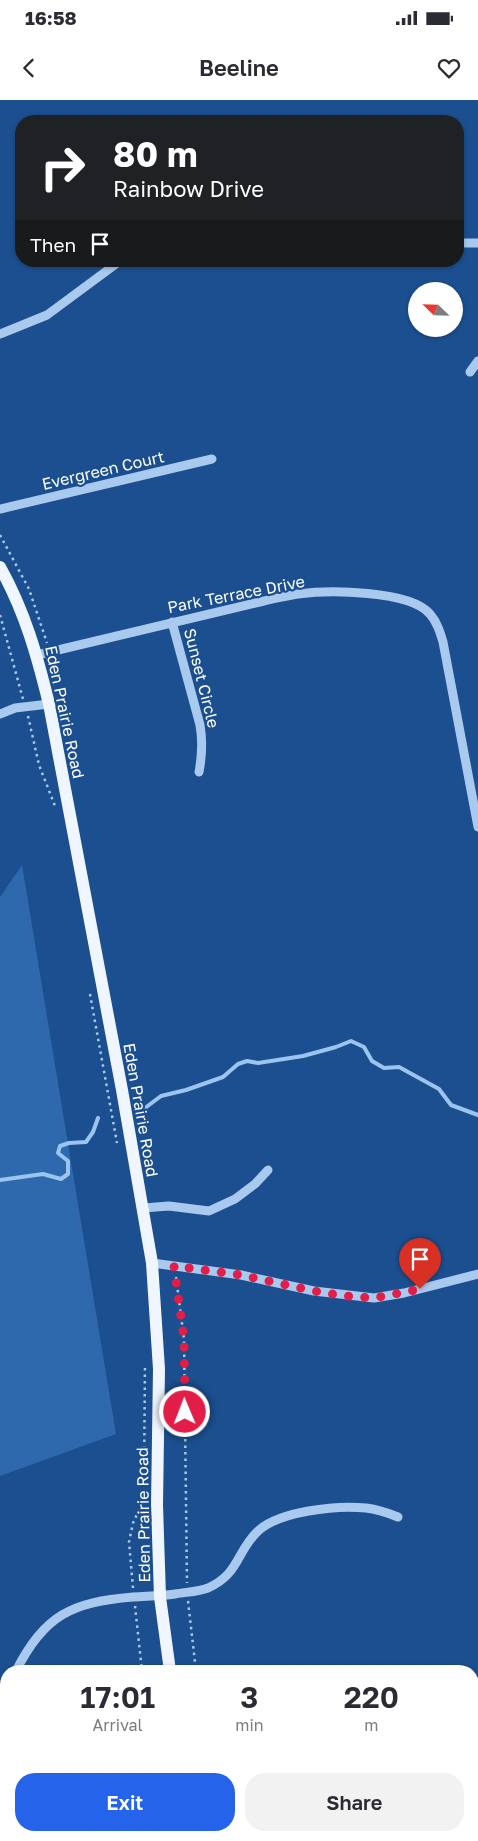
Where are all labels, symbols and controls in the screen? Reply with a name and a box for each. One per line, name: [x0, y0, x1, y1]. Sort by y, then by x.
text: 16:58: [25, 6, 77, 29]
icon: back: [15, 54, 43, 82]
text: Beeline: [199, 54, 279, 81]
icon: heart: [435, 54, 463, 82]
text: 80 m: [113, 133, 198, 175]
icon: right: [30, 135, 95, 200]
text: Rainbow Drive: [113, 175, 264, 202]
icon: arrive: [86, 230, 114, 258]
text: Then: [30, 233, 76, 256]
north arrow: [408, 282, 462, 338]
map controls: [408, 282, 463, 337]
street label: Evergreen Court: [40, 446, 166, 494]
street label: Park Terrace Drive: [166, 571, 306, 617]
street label: Sunset Circle: [180, 626, 224, 730]
street label: Eden Prairie Road: [41, 644, 89, 780]
street label: Eden Prairie Road: [119, 1042, 163, 1178]
pin: [399, 1238, 441, 1289]
icon: arrive: [406, 1245, 434, 1273]
position arrow: [158, 1385, 210, 1437]
street label: Eden Prairie Road: [132, 1447, 154, 1583]
text: 17:01: [80, 1679, 155, 1715]
text: 3: [240, 1679, 258, 1715]
text: 220: [344, 1679, 399, 1715]
text: Arrival: [93, 1715, 143, 1735]
text: min: [235, 1715, 264, 1735]
text: m: [364, 1715, 378, 1735]
button: Exit: [15, 1773, 235, 1831]
button: Share: [245, 1773, 464, 1831]

